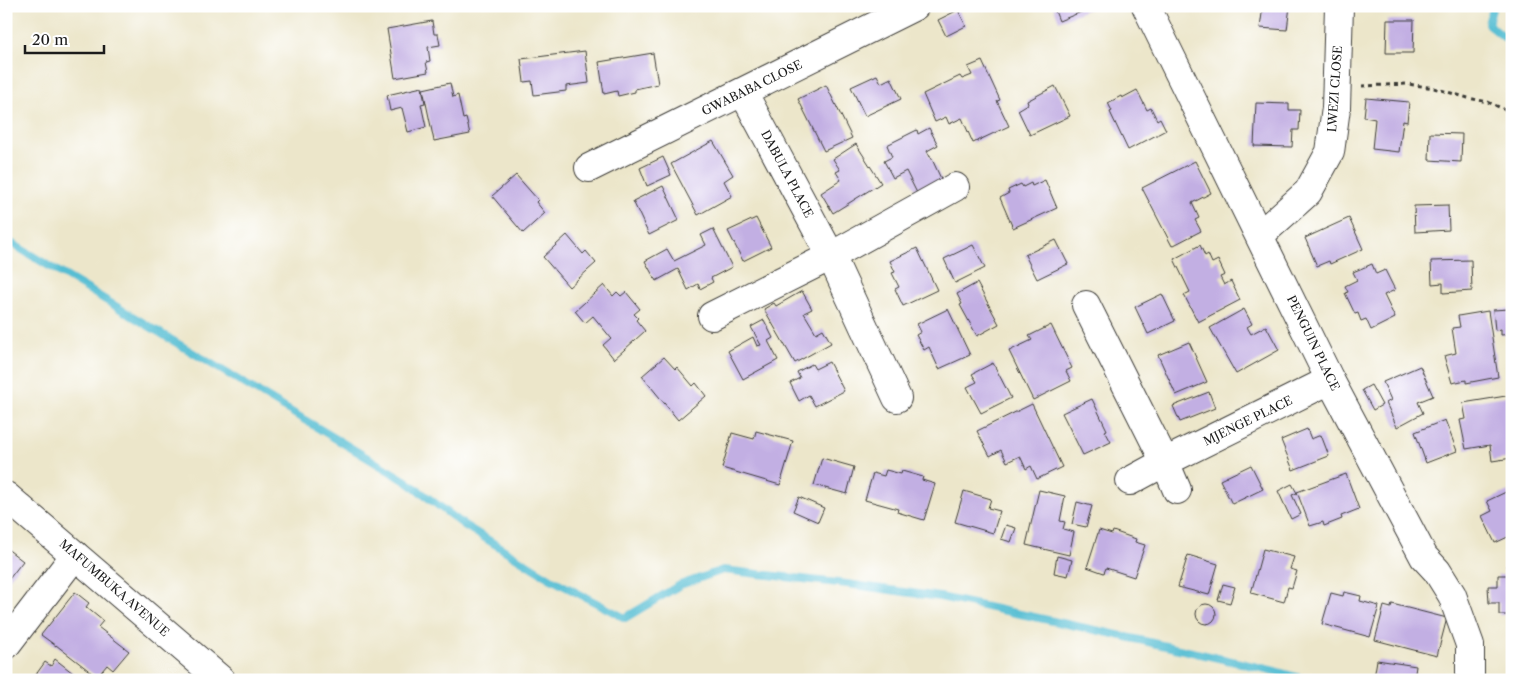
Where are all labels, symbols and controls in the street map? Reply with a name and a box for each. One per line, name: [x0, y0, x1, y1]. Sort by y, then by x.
scale bar: [25, 22, 104, 54]
text: 20 m: [32, 30, 68, 49]
street label: LWEZI CLOSE: [1324, 45, 1345, 133]
street label: GWABABA CLOSE: [699, 57, 805, 118]
street label: DABULA PLACE: [758, 127, 817, 220]
street label: PENGUIN PLACE: [1284, 293, 1343, 393]
street label: MJENGE PLACE: [1201, 392, 1295, 449]
street label: MAFUMBUKA AVENUE: [56, 536, 172, 639]

